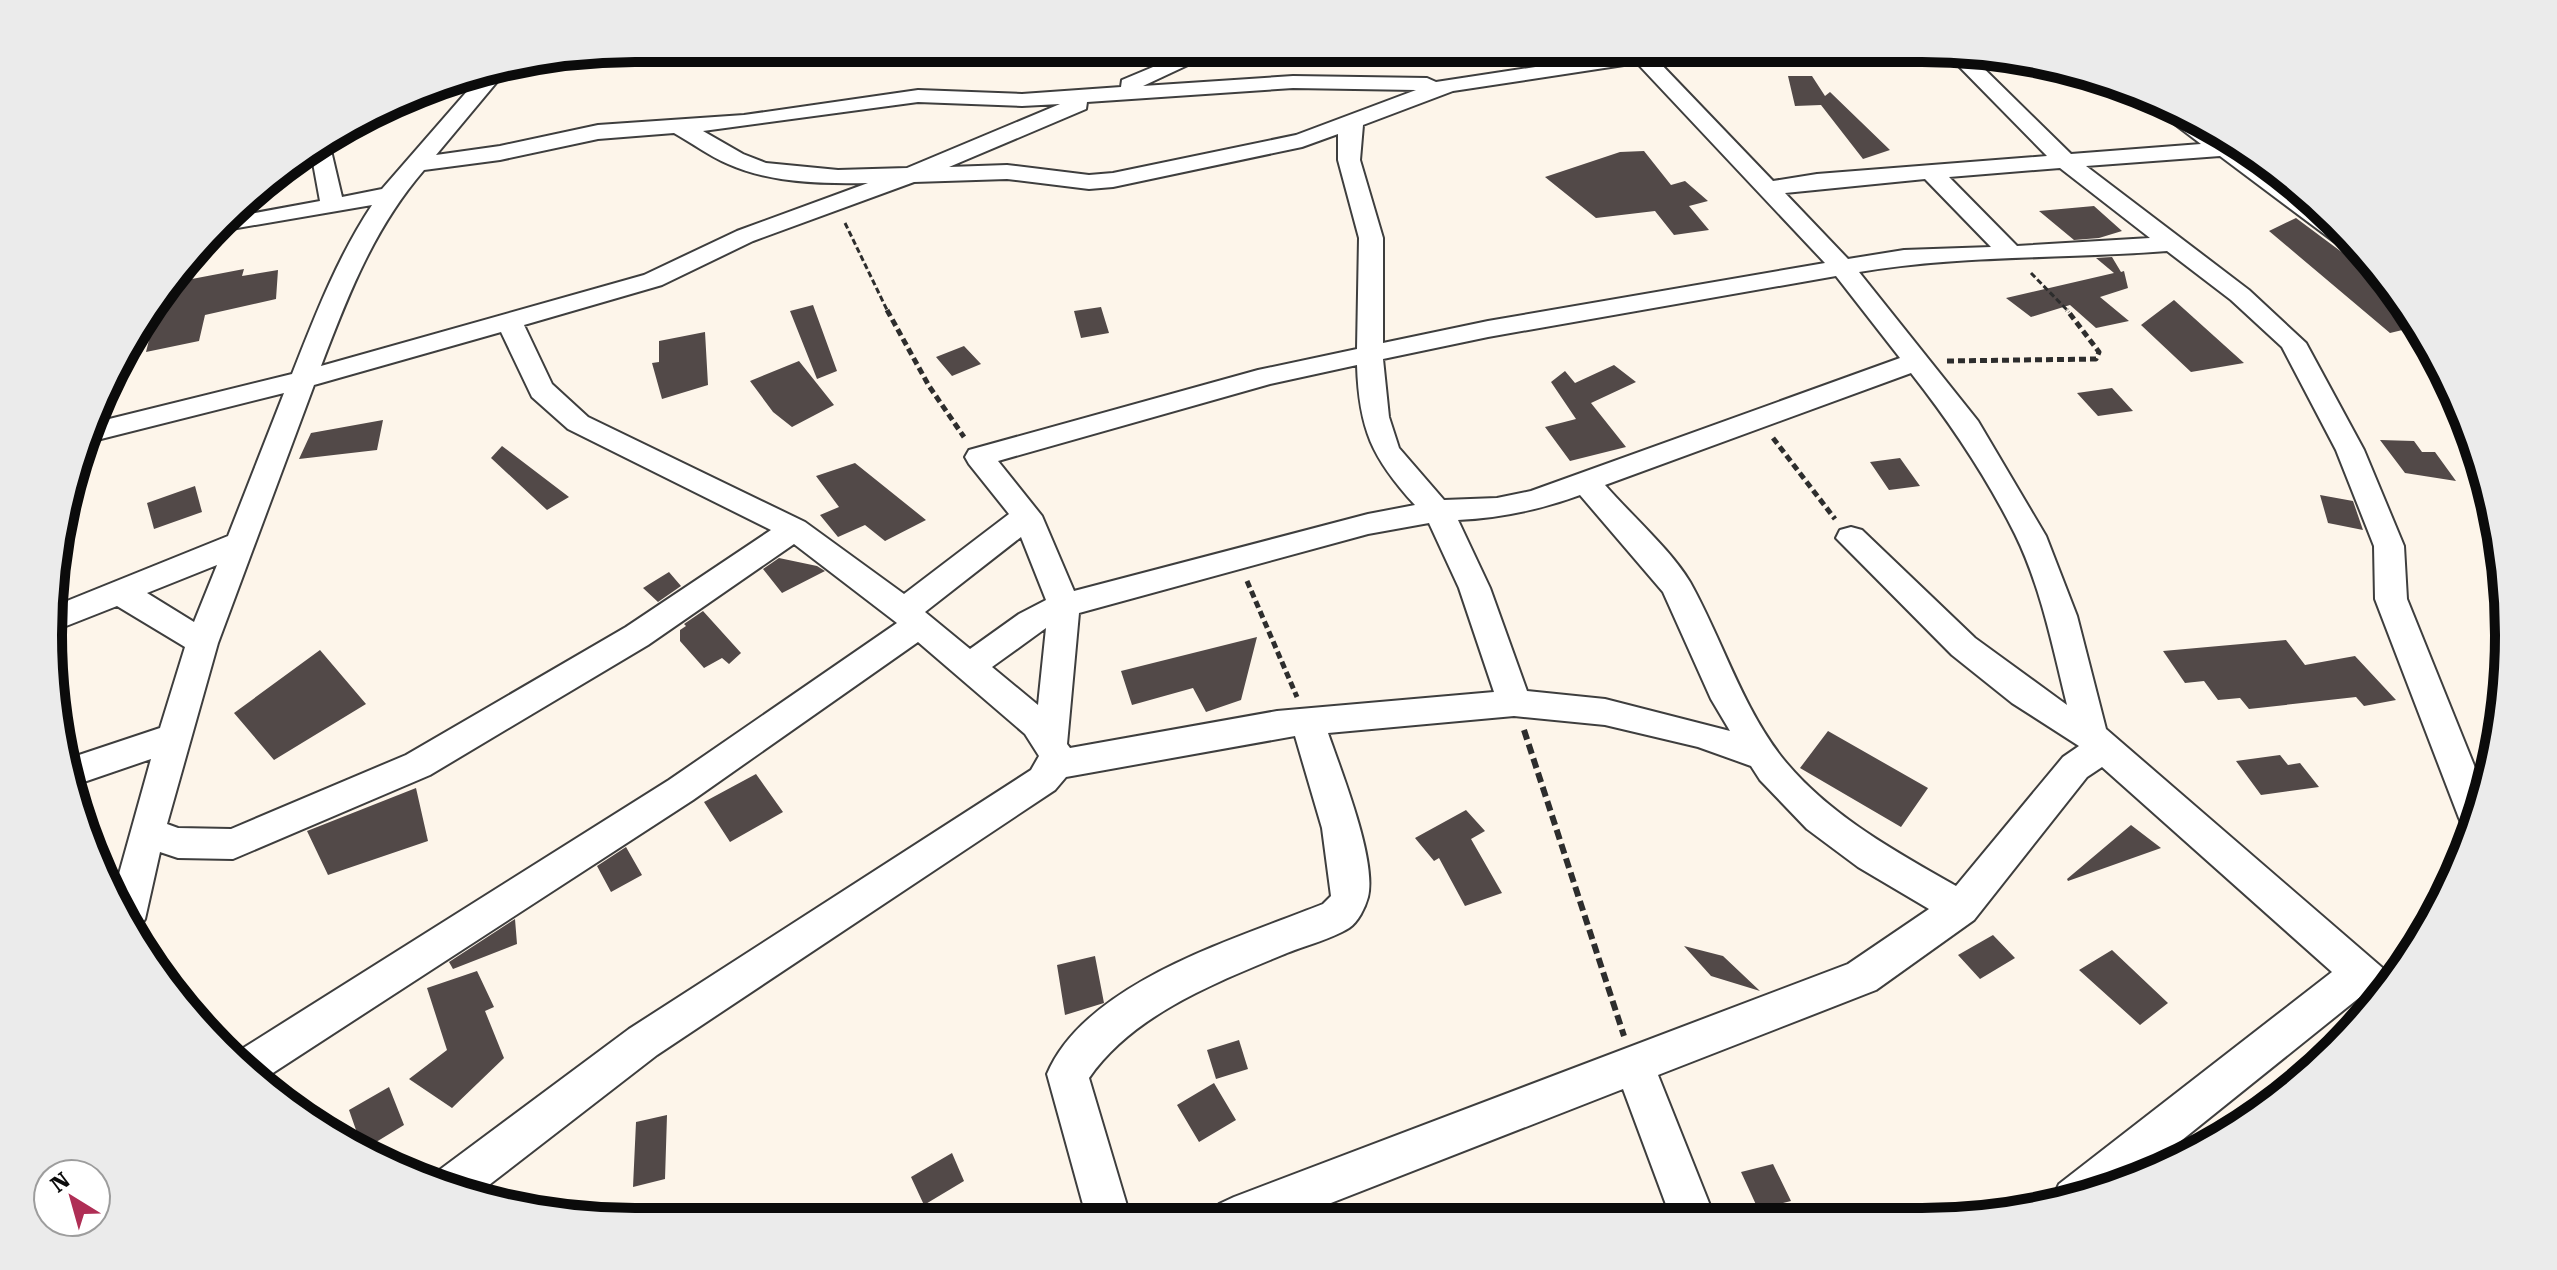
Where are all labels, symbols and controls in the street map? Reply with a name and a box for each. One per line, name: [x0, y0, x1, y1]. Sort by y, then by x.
north arrow: [32, 1158, 112, 1238]
text: N: [46, 1167, 75, 1198]

